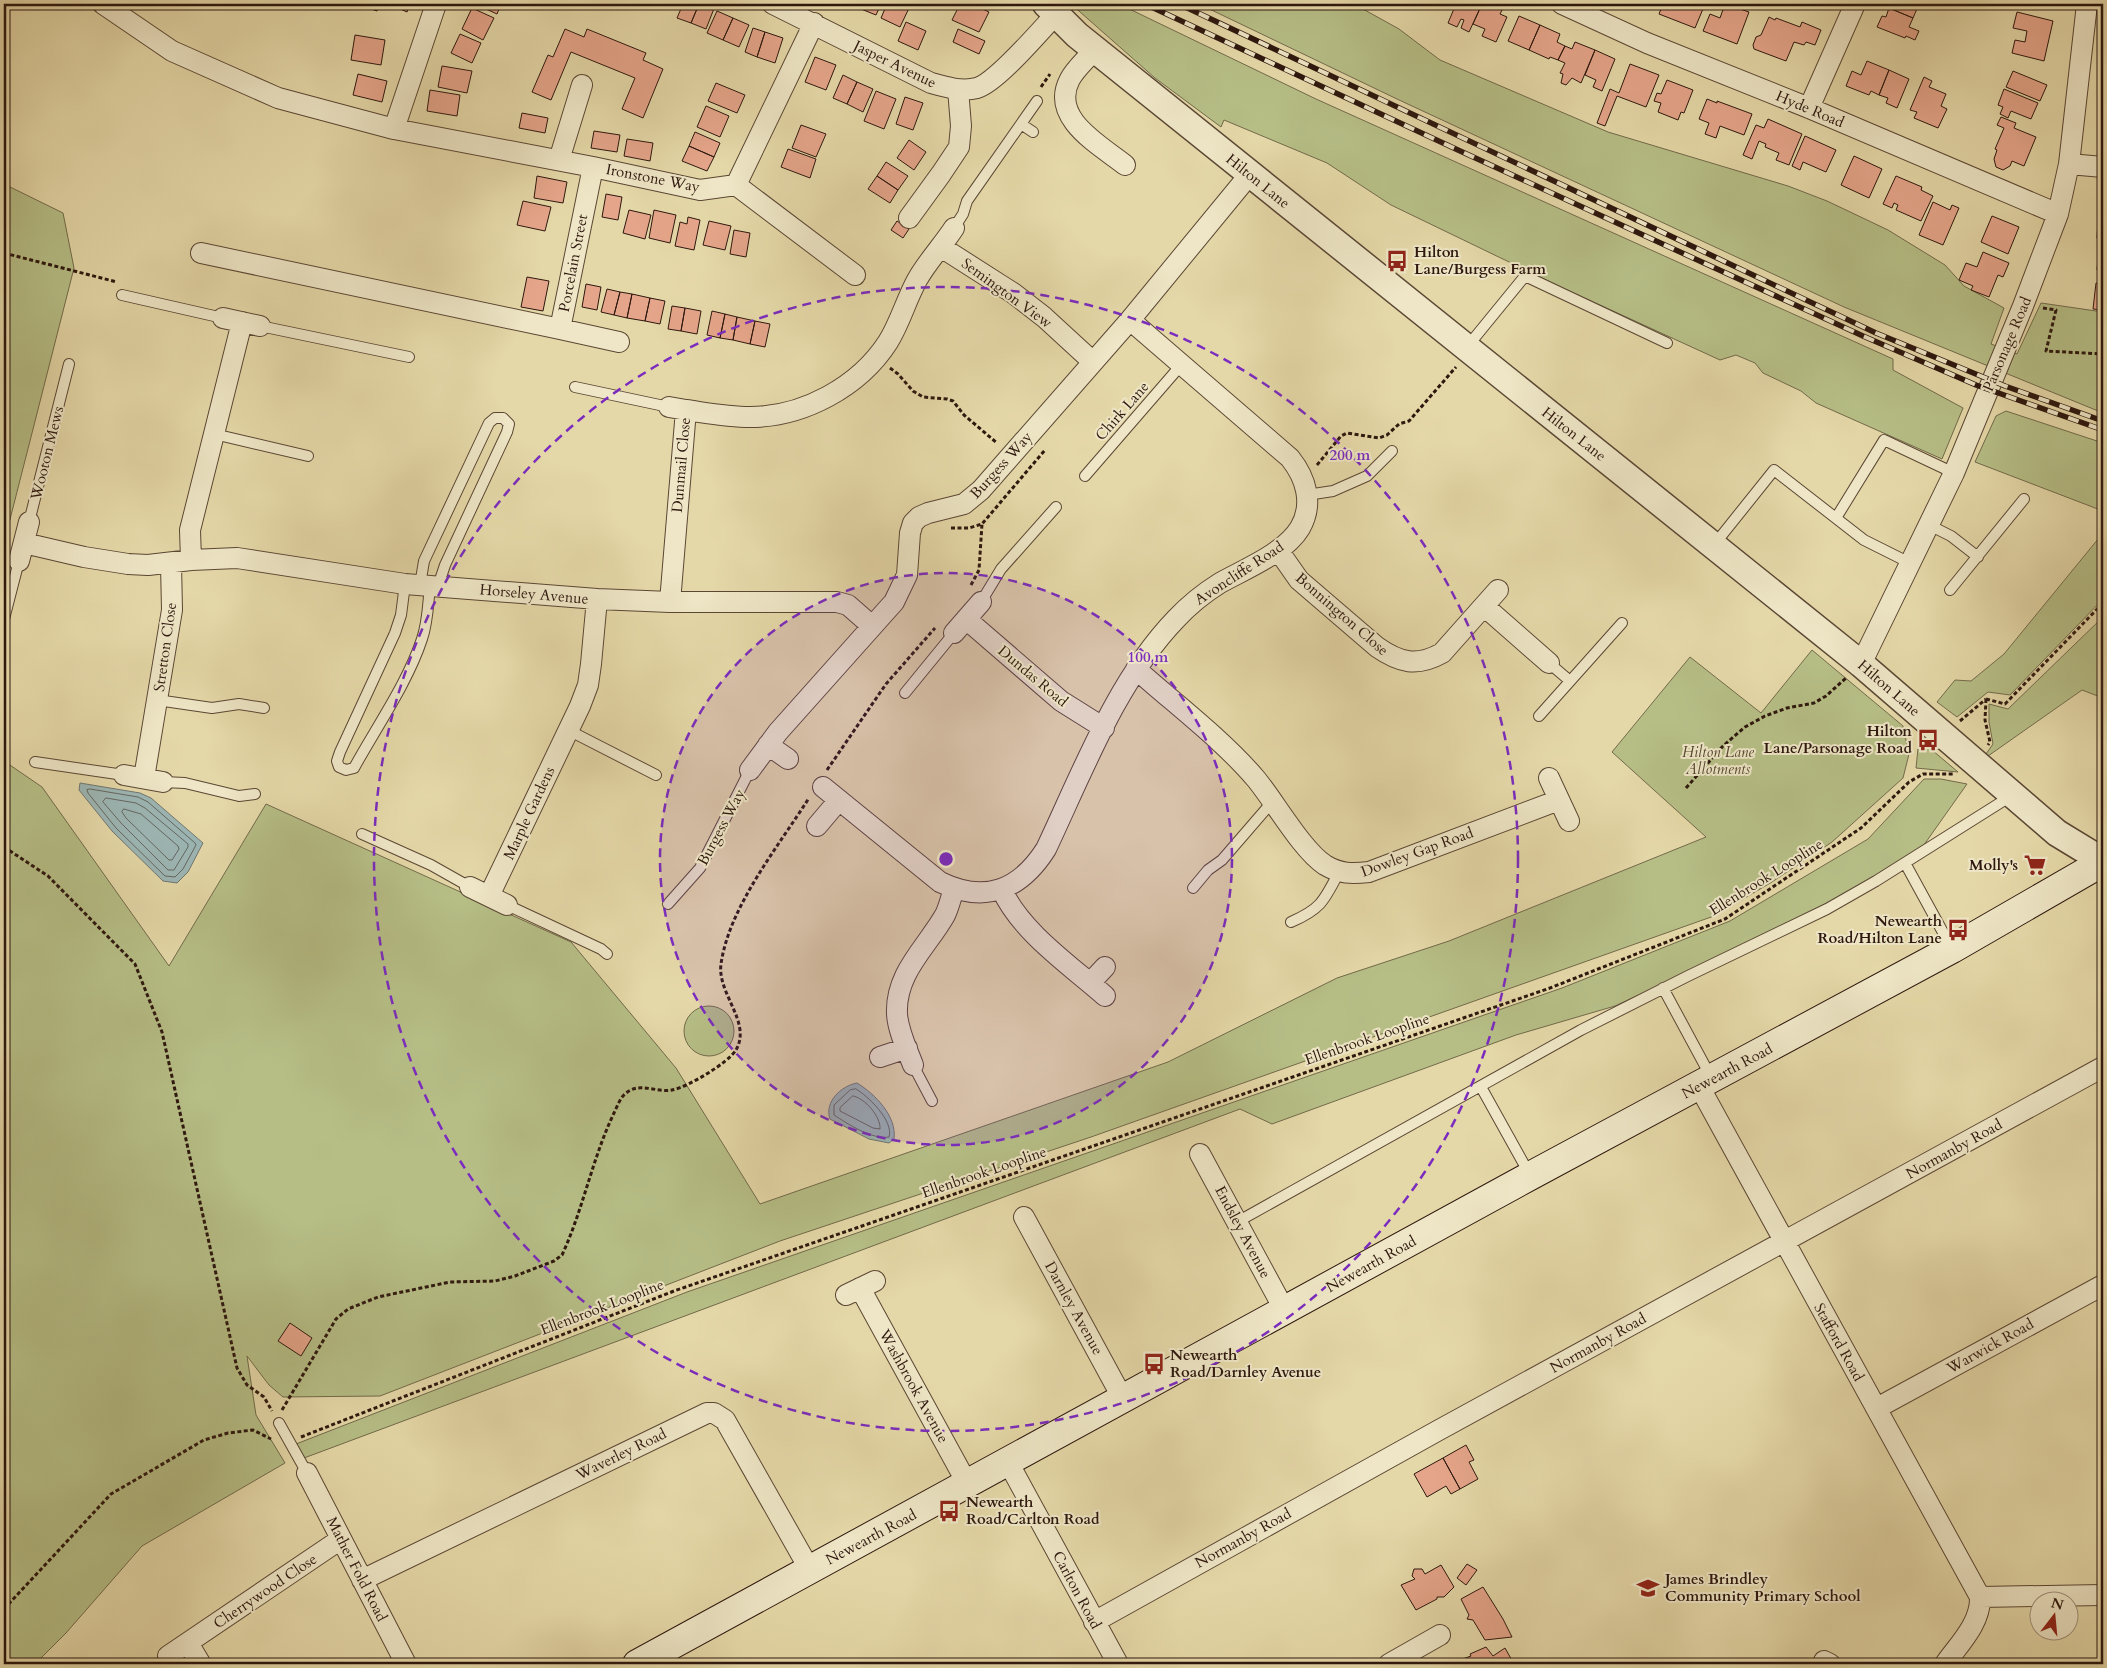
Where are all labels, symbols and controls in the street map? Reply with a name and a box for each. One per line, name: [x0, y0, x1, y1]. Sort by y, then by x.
street label: Jasper Avenue: [849, 35, 940, 93]
street label: Hyde Road: [1773, 86, 1847, 132]
street label: Hilton Lane: [1222, 149, 1294, 213]
street label: Ironstone Way: [604, 159, 702, 197]
street label: Porcelain Street: [554, 212, 592, 314]
place label: Hilton Lane/Burgess Farm: [1414, 242, 1546, 279]
bus stop icon: Hilton Lane/Burgess Farm: [1384, 248, 1410, 274]
street label: Semington View: [958, 253, 1056, 333]
street label: Parsonage Road: [1978, 294, 2036, 394]
street label: Chirk Lane: [1091, 377, 1153, 445]
street label: Hilton Lane: [1538, 402, 1611, 466]
street label: Wooton Mews: [25, 404, 68, 503]
street label: Dunmail Close: [667, 416, 695, 513]
street label: Burgess Way: [965, 427, 1037, 503]
text: 200 m: [1330, 445, 1371, 465]
street label: Avoncliffe Road: [1191, 537, 1287, 609]
street label: Bonnington Close: [1291, 568, 1393, 660]
street label: Horseley Avenue: [479, 579, 589, 609]
street label: Stretton Close: [149, 601, 181, 693]
street label: Dundas Road: [994, 641, 1072, 711]
text: 100 m: [1128, 647, 1169, 667]
street label: Hilton Lane: [1853, 655, 1925, 721]
place label: Hilton Lane/Parsonage Road: [1763, 721, 1912, 758]
bus stop icon: Hilton Lane/Parsonage Road: [1915, 727, 1941, 753]
park label: Hilton Lane Allotments: [1682, 742, 1754, 779]
street label: Marple Gardens: [499, 763, 559, 863]
street label: Burgess Way: [692, 785, 750, 869]
street label: Dowley Gap Road: [1358, 822, 1476, 882]
street label: Ellenbrook Loopline: [1705, 834, 1827, 920]
centre of rings: [937, 850, 955, 868]
supermarket icon: Molly's: [2022, 852, 2048, 878]
place label: Molly's: [1969, 855, 2018, 875]
place label: Newearth Road/Hilton Lane: [1817, 911, 1943, 948]
bus stop icon: Newearth Road/Hilton Lane: [1945, 917, 1971, 943]
street label: Ellenbrook Loopline: [1302, 1008, 1432, 1070]
street label: Newearth Road: [1678, 1039, 1776, 1103]
street label: Normanby Road: [1902, 1114, 2006, 1184]
street label: Ellenbrook Loopline: [919, 1141, 1049, 1203]
street label: Endsley Avenue: [1210, 1182, 1276, 1282]
street label: Newearth Road: [1322, 1231, 1420, 1297]
street label: Darnley Avenue: [1040, 1258, 1108, 1358]
street label: Ellenbrook Loopline: [537, 1274, 667, 1340]
street label: Stafford Road: [1809, 1299, 1869, 1385]
street label: Normanby Road: [1546, 1308, 1650, 1378]
street label: Warwick Road: [1942, 1314, 2037, 1379]
street label: Washbrook Avenue: [874, 1325, 954, 1446]
place label: Newearth Road/Darnley Avenue: [1170, 1345, 1321, 1382]
bus stop icon: Newearth Road/Darnley Avenue: [1141, 1351, 1167, 1377]
street label: Waverley Road: [571, 1423, 670, 1485]
place label: Newearth Road/Carlton Road: [966, 1492, 1100, 1529]
bus stop icon: Newearth Road/Carlton Road: [936, 1498, 962, 1524]
street label: Normanby Road: [1191, 1503, 1295, 1573]
street label: Newearth Road: [822, 1505, 920, 1569]
street label: Mather Fold Road: [322, 1513, 392, 1625]
street label: Carlton Road: [1048, 1548, 1106, 1633]
street label: Cherrywood Close: [209, 1549, 321, 1633]
place label: James Brindley Community Primary School: [1663, 1569, 1861, 1606]
school or university icon: James Brindley Community Primary School: [1635, 1575, 1661, 1601]
north arrow: [2030, 1590, 2080, 1640]
text: N: [2049, 1593, 2066, 1615]

